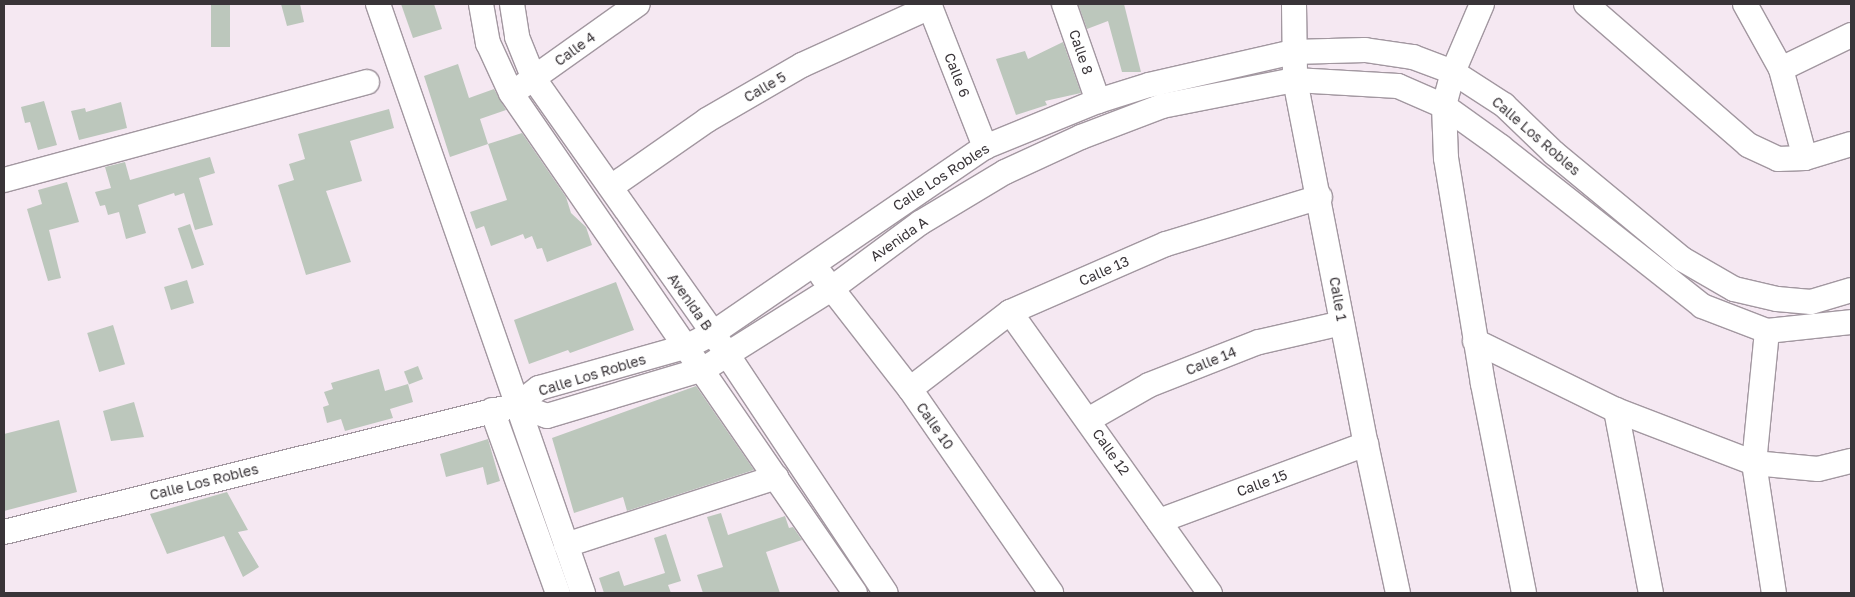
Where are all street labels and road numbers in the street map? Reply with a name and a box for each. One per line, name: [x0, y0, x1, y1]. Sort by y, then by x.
street label: Calle 8: [1066, 27, 1096, 77]
street label: Calle 4: [551, 29, 599, 69]
street label: Calle 6: [941, 50, 973, 100]
street label: Calle 5: [741, 68, 789, 106]
street label: Calle Los Robles: [1488, 93, 1584, 179]
street label: Calle Los Robles: [890, 140, 992, 214]
street label: Avenida A: [867, 213, 931, 265]
street label: Calle 13: [1076, 253, 1132, 289]
street label: Avenida B: [664, 270, 716, 334]
street label: Calle 1: [1326, 276, 1350, 322]
street label: Calle 14: [1183, 343, 1239, 379]
street label: Calle Los Robles: [536, 351, 648, 399]
street label: Calle 10: [913, 399, 957, 453]
street label: Calle 12: [1089, 426, 1133, 478]
street label: Calle Los Robles: [148, 460, 260, 504]
street label: Calle 15: [1234, 466, 1290, 500]

